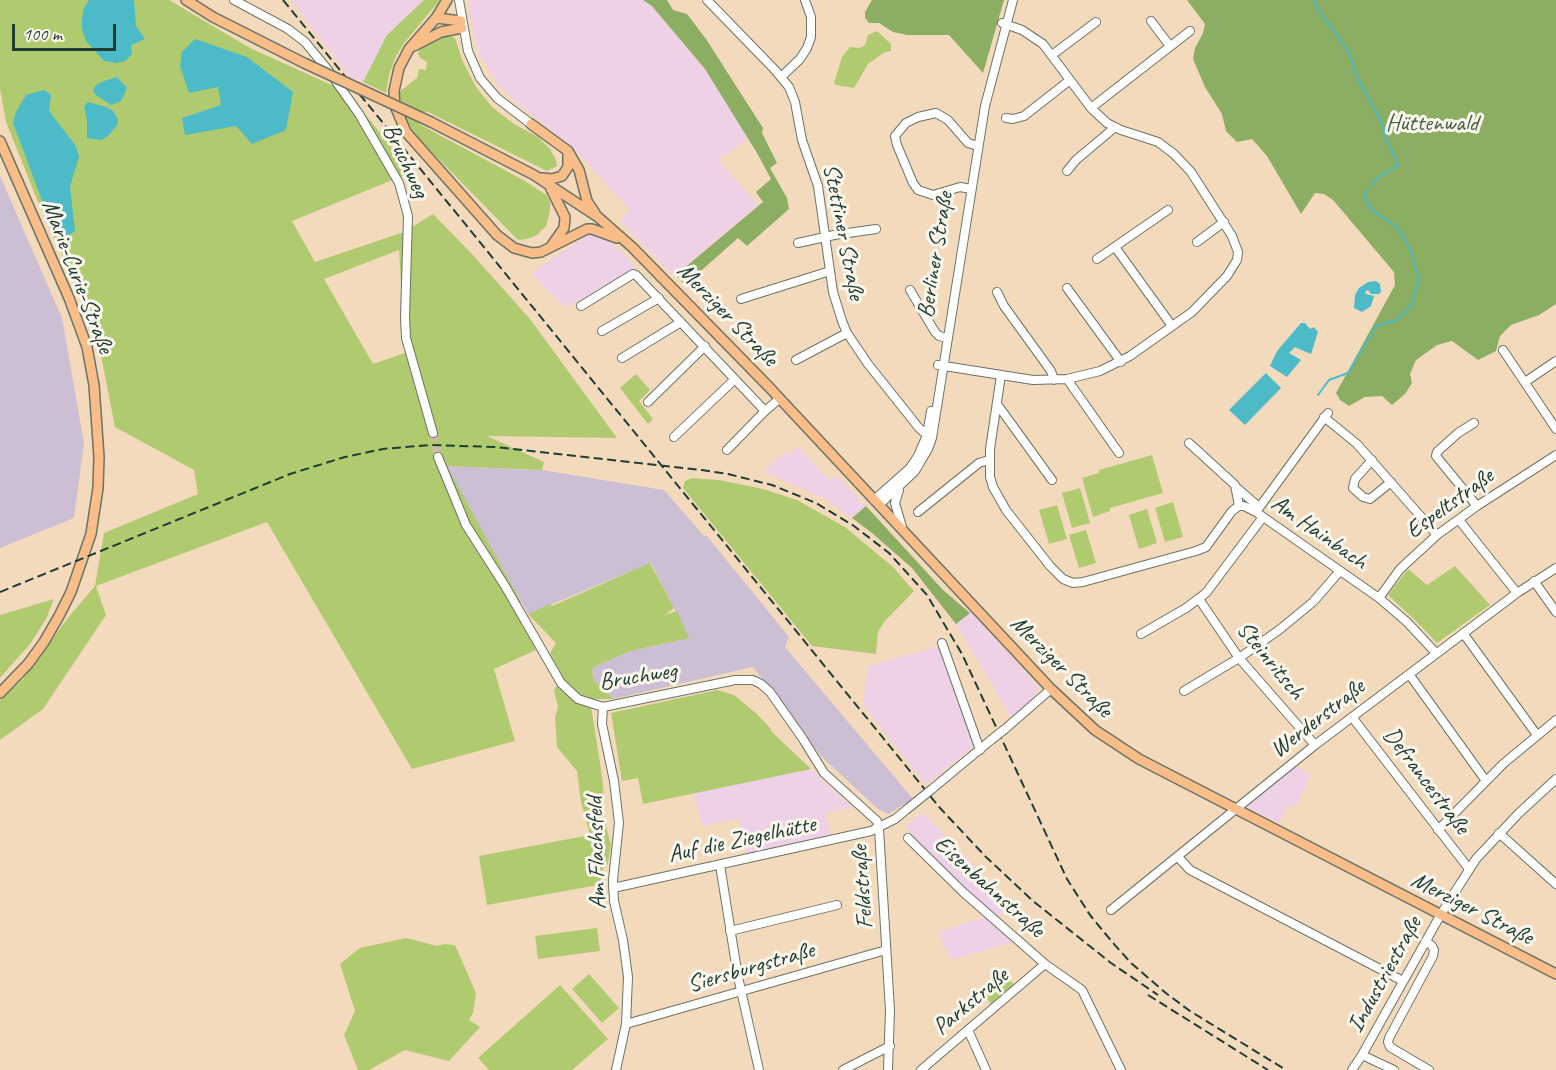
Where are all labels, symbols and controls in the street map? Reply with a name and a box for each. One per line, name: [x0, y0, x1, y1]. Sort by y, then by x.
scale bar: [15, 12, 118, 50]
text: 100 m: [23, 23, 62, 45]
park label: Hüttenwald: [1386, 110, 1478, 138]
street label: Bruchweg: [375, 120, 435, 202]
street label: Stettiner Straße: [816, 162, 870, 302]
street label: Berliner Straße: [912, 190, 960, 320]
street label: Marie-Curie-Straße: [35, 196, 119, 358]
street label: Merziger Straße: [670, 257, 784, 373]
street label: Espeltstraße: [1400, 463, 1500, 545]
street label: Am Hainbach: [1265, 489, 1373, 577]
street label: Merziger Straße: [1004, 610, 1118, 724]
street label: Steinritsch: [1230, 616, 1310, 706]
street label: Bruchweg: [597, 657, 679, 697]
street label: Werderstraße: [1265, 673, 1371, 765]
street label: Defrancestraße: [1376, 722, 1476, 840]
street label: Am Flachsfeld: [581, 796, 613, 910]
street label: Auf die Ziegelhütte: [666, 810, 818, 870]
street label: Eisenbahnstraße: [928, 830, 1050, 944]
street label: Feldstraße: [846, 844, 880, 930]
street label: Merziger Straße: [1406, 866, 1538, 952]
street label: Industriestraße: [1341, 912, 1429, 1038]
street label: Siersburgstraße: [684, 936, 818, 1000]
street label: Parkstraße: [927, 962, 1015, 1042]

